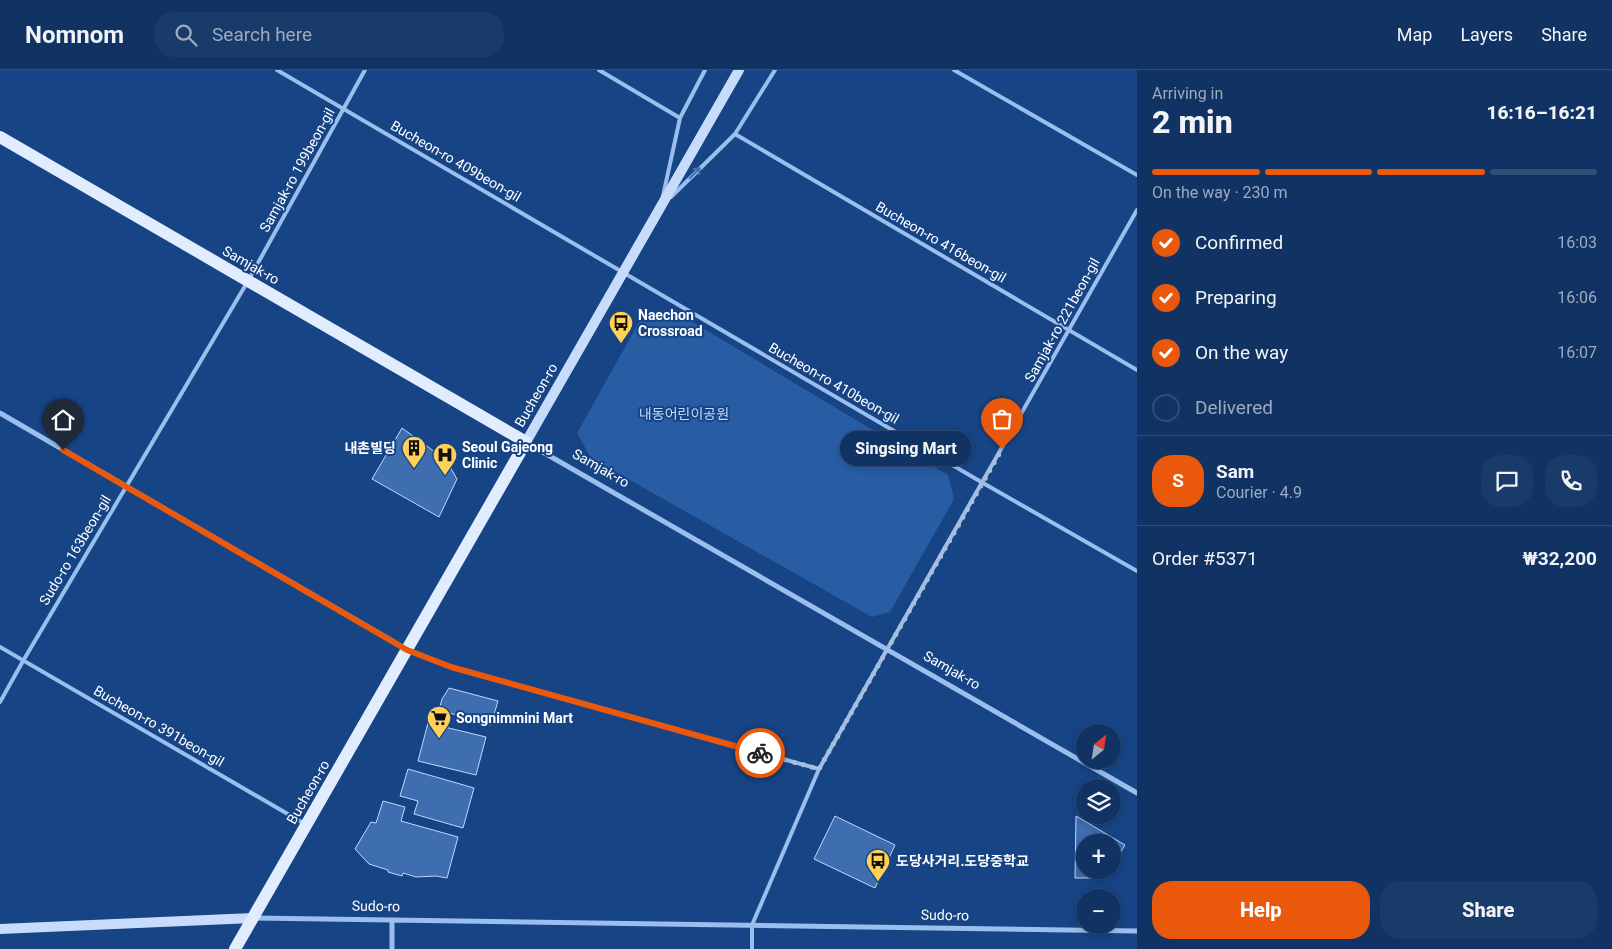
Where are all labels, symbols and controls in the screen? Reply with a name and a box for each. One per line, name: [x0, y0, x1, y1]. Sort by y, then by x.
search box: [154, 12, 504, 57]
text: Nomnom: [25, 21, 124, 49]
icon: search: [172, 21, 200, 49]
text: Search here: [212, 23, 312, 46]
text: Map: [1397, 24, 1432, 45]
text: Layers: [1460, 24, 1513, 45]
text: Share: [1541, 24, 1587, 45]
text: Arriving in: [1152, 84, 1223, 103]
text: 16:16–16:21: [1486, 101, 1597, 124]
text: 2 min: [1152, 103, 1233, 141]
street label: Samjak-ro 199beon-gil: [256, 105, 338, 235]
street label: Bucheon-ro 409beon-gil: [388, 117, 524, 205]
one-way arrow: [689, 167, 701, 180]
text: On the way · 230 m: [1152, 183, 1288, 202]
street label: Bucheon-ro 416beon-gil: [873, 198, 1009, 286]
icon: check: [1152, 229, 1180, 257]
text: Confirmed: [1195, 231, 1283, 254]
text: 16:03: [1557, 233, 1597, 252]
street label: Samjak-ro: [220, 242, 282, 288]
street label: Samjak-ro 221beon-gil: [1021, 255, 1103, 385]
icon: check: [1152, 284, 1180, 312]
text: Preparing: [1195, 286, 1277, 309]
text: 16:06: [1557, 288, 1597, 307]
place label: Naechon Crossroad: [638, 307, 703, 339]
bus stop icon: Naechon Crossroad: [608, 310, 634, 344]
street label: Bucheon-ro 410beon-gil: [766, 339, 902, 427]
icon: check: [1152, 339, 1180, 367]
text: On the way: [1195, 341, 1288, 364]
text: 16:07: [1557, 343, 1597, 362]
street label: Bucheon-ro: [511, 360, 561, 430]
text: Delivered: [1195, 396, 1273, 419]
pin: [981, 398, 1023, 449]
pin: [42, 399, 84, 450]
icon: bag: [988, 405, 1016, 433]
icon: home: [49, 406, 77, 434]
park label: 내동어린이공원: [639, 406, 729, 422]
callout: Singsing Mart: [840, 432, 972, 466]
building icon: 내촌빌딩: [401, 435, 427, 469]
place label: Seoul Gajeong Clinic: [462, 439, 553, 471]
text: Singsing Mart: [855, 439, 957, 458]
place label: 내촌빌딩: [344, 440, 396, 456]
hospital icon: Seoul Gajeong Clinic: [432, 442, 458, 476]
street label: Samjak-ro: [570, 445, 632, 491]
button: chat: [1481, 455, 1533, 507]
button: phone: [1545, 455, 1597, 507]
text: Sam: [1216, 460, 1254, 483]
text: S: [1172, 469, 1184, 492]
text: Courier · 4.9: [1216, 483, 1302, 502]
street label: Sudo-ro 163beon-gil: [36, 492, 114, 608]
text: Order #5371: [1152, 547, 1258, 570]
text: ₩32,200: [1522, 547, 1597, 570]
street label: Samjak-ro: [921, 647, 983, 693]
street label: Bucheon-ro 391beon-gil: [91, 682, 227, 770]
supermarket icon: Songnimmini Mart: [426, 705, 452, 739]
place label: Songnimmini Mart: [456, 710, 573, 726]
north arrow: [1076, 724, 1121, 769]
map controls: [1076, 724, 1121, 934]
courier: [735, 728, 785, 778]
icon: bike: [746, 739, 774, 767]
street label: Bucheon-ro: [283, 757, 333, 827]
button: layers: [1076, 779, 1121, 824]
button: +: [1076, 834, 1121, 879]
bus stop icon: 도당사거리.도당중학교: [865, 848, 891, 882]
place label: 도당사거리.도당중학교: [896, 853, 1029, 869]
button: Help: [1152, 881, 1370, 939]
button: Share: [1380, 881, 1597, 939]
button: −: [1076, 889, 1121, 934]
street label: Sudo-ro: [352, 898, 400, 914]
street label: Sudo-ro: [921, 907, 969, 923]

